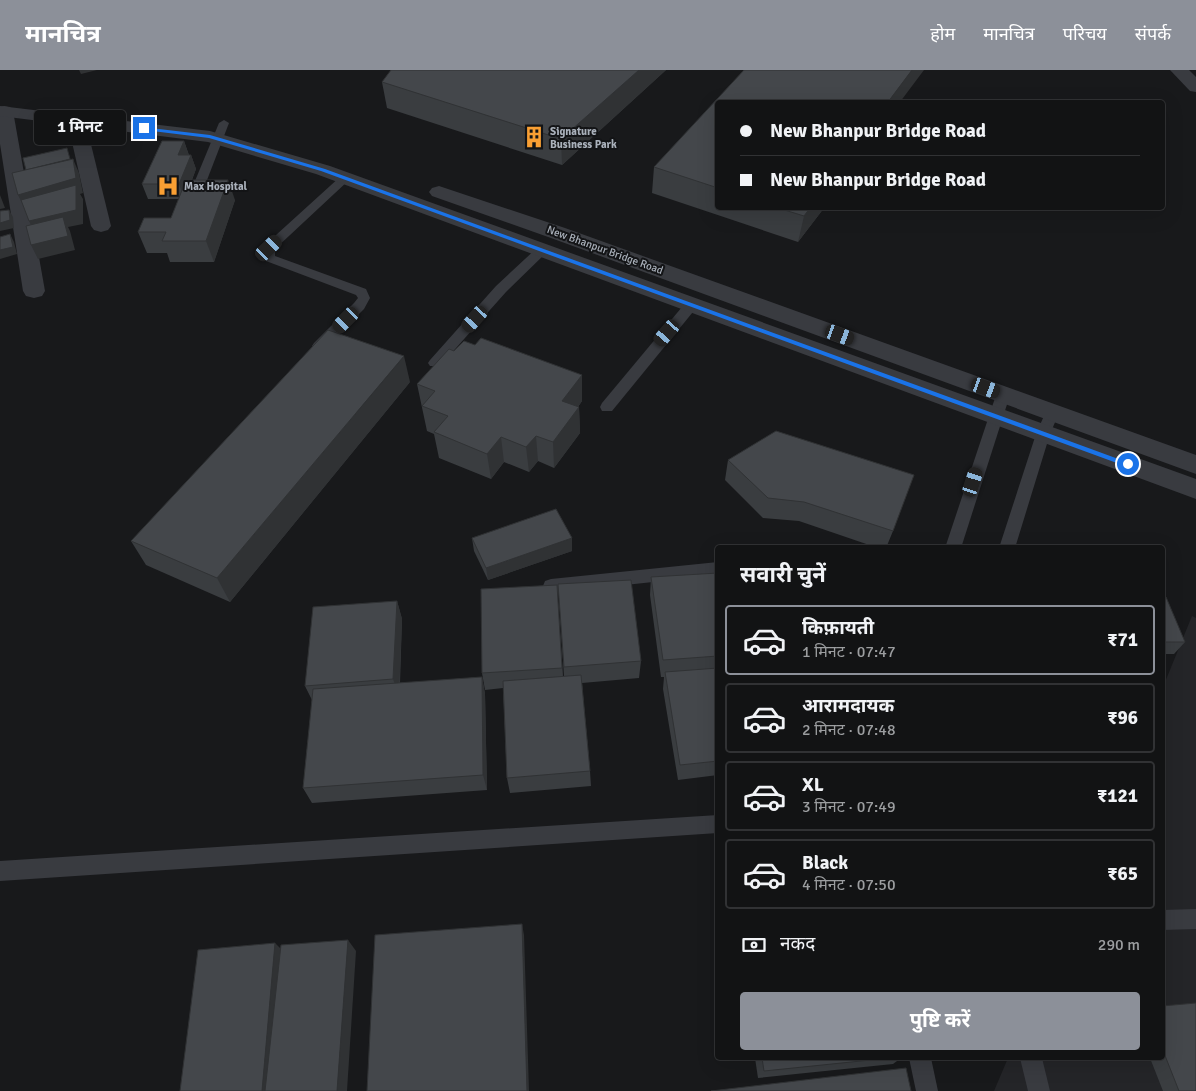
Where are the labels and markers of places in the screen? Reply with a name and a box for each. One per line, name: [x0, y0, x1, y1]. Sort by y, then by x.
building icon: Signature Business Park: [521, 124, 547, 150]
place label: Signature Business Park: [550, 125, 617, 151]
hospital icon: Max Hospital: [155, 173, 181, 199]
place label: Max Hospital: [184, 180, 248, 193]

